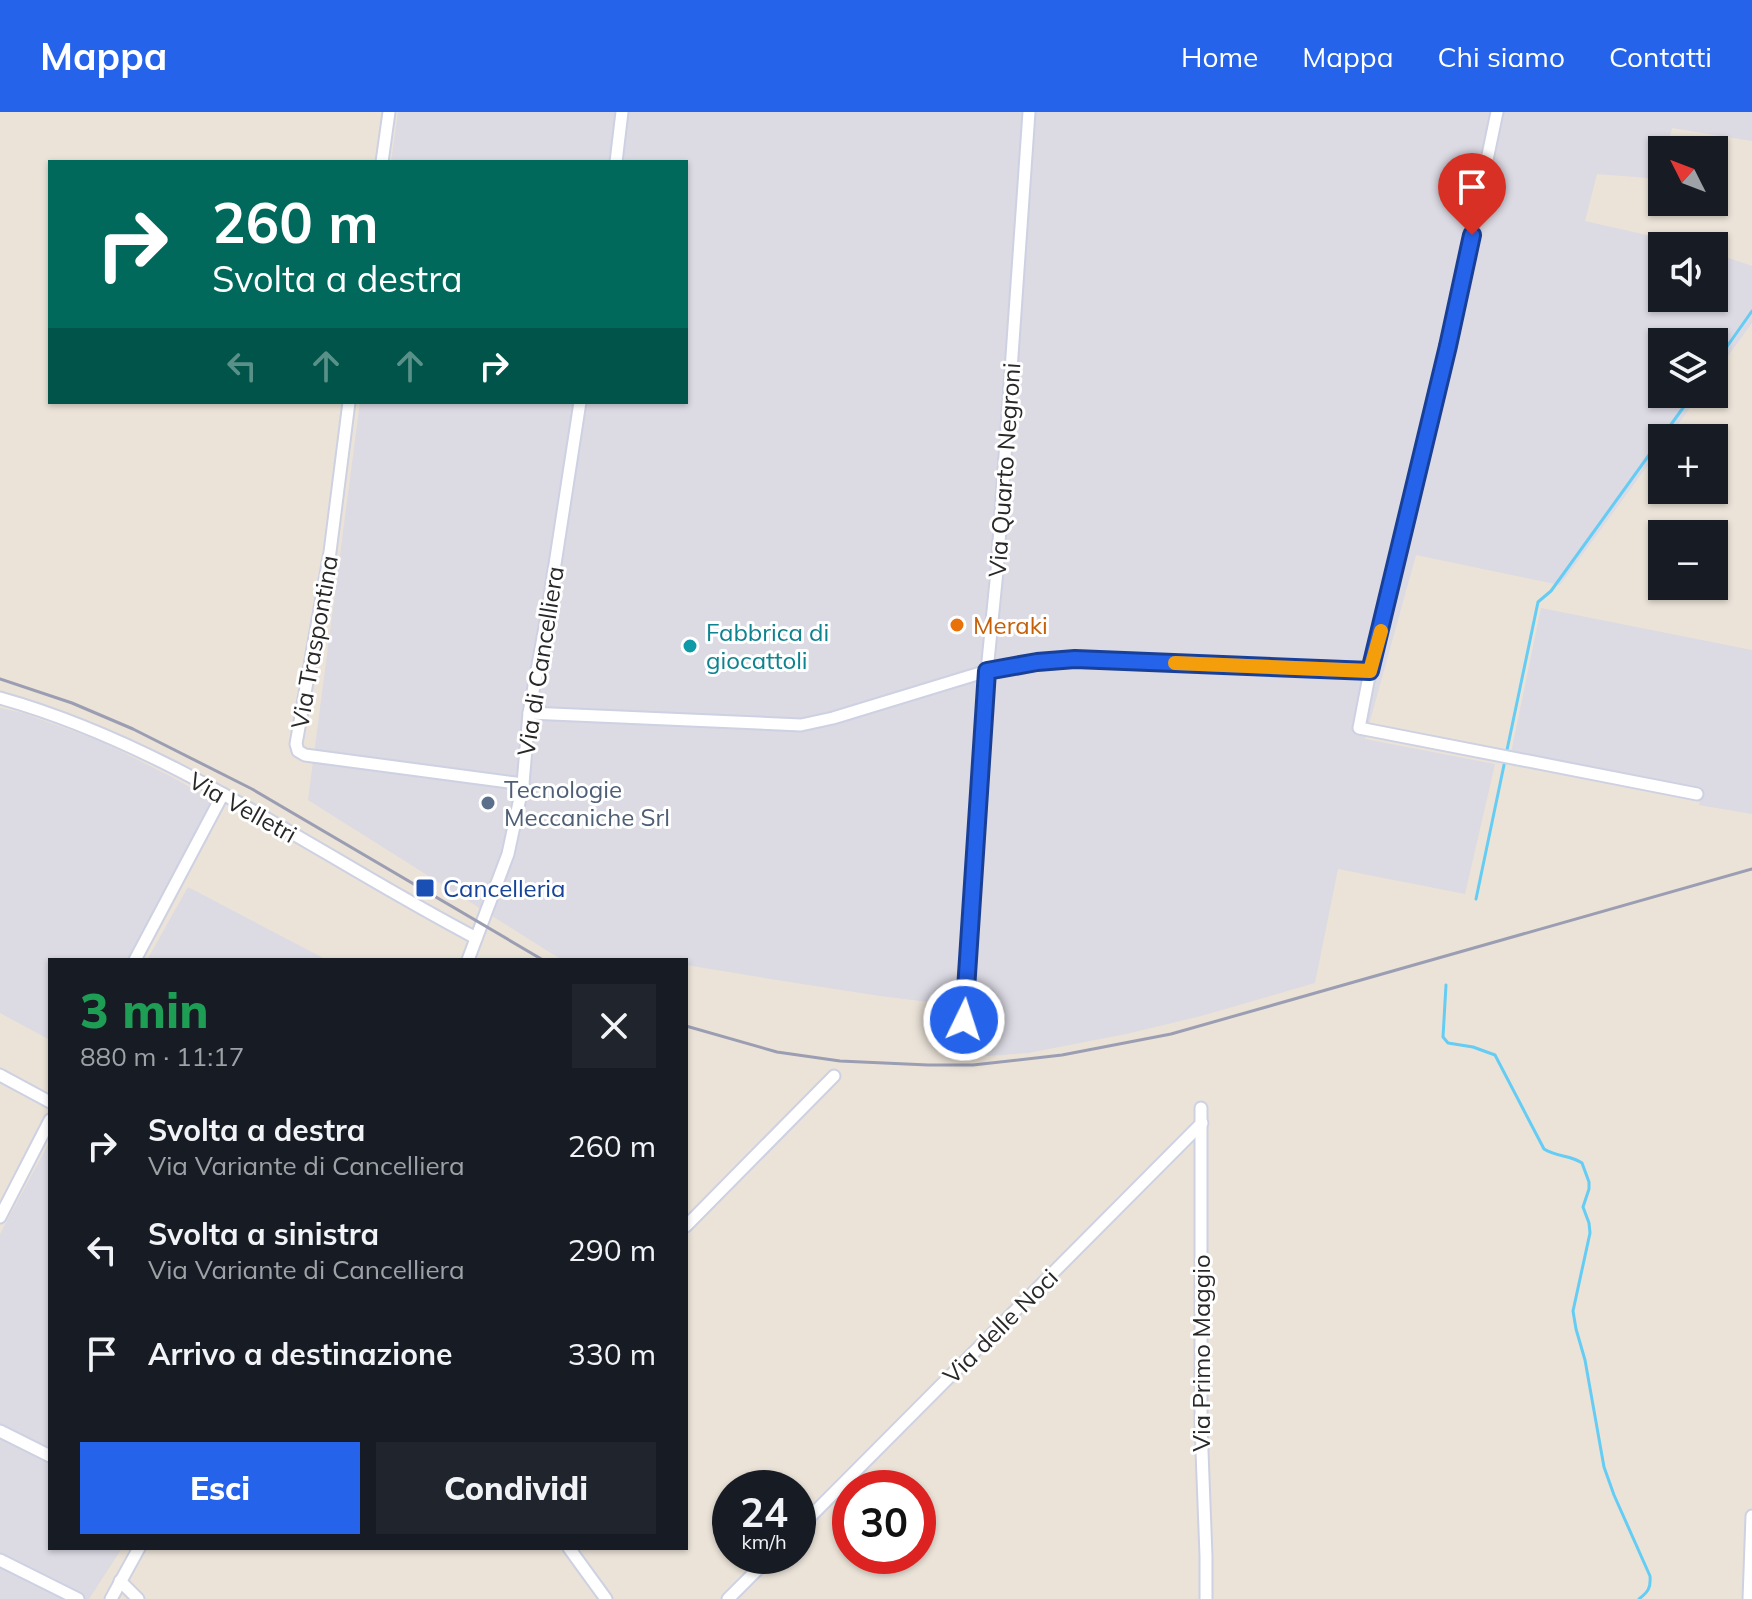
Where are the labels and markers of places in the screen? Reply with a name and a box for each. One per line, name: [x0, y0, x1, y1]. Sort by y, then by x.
pin: [1438, 153, 1506, 235]
place label: Meraki: [973, 610, 1048, 640]
marker: Meraki: [948, 616, 966, 634]
place label: Fabbrica di giocattoli: [706, 617, 829, 675]
marker: Fabbrica di giocattoli: [681, 637, 699, 655]
place label: Tecnologie Meccaniche Srl: [504, 774, 670, 832]
marker: Tecnologie Meccaniche Srl: [479, 794, 497, 812]
place label: Cancelleria: [443, 873, 566, 903]
marker: Cancelleria: [414, 877, 436, 899]

